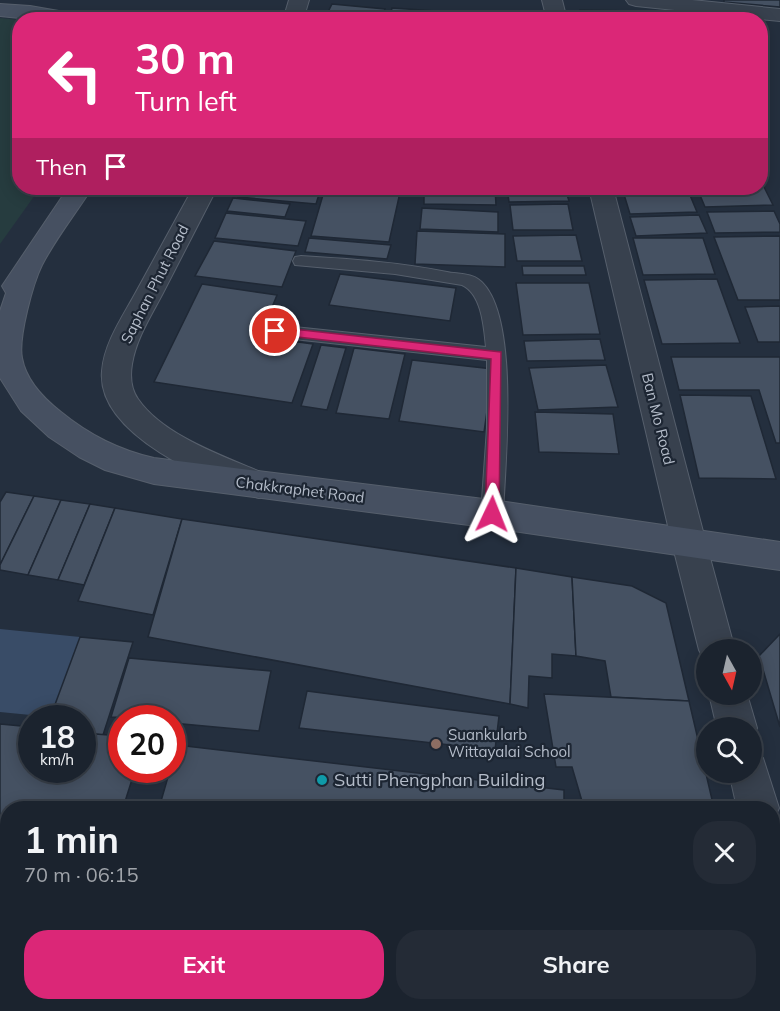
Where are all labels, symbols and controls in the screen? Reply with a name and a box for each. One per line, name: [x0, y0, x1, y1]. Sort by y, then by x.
text: 30 m: [135, 32, 235, 85]
icon: left: [36, 36, 114, 114]
text: Turn left: [135, 84, 237, 118]
icon: arrive: [99, 150, 132, 183]
text: Then: [36, 153, 87, 181]
street label: Saphan Phut Road: [116, 221, 193, 346]
pin: [249, 305, 300, 356]
icon: arrive: [258, 314, 291, 347]
street label: Ban Mo Road: [638, 371, 679, 467]
street label: Chakkraphet Road: [235, 472, 366, 507]
position arrow: [460, 482, 524, 546]
north arrow: [696, 639, 762, 705]
map controls: [696, 639, 762, 783]
speed limit sign: 20: [108, 705, 186, 783]
button: search: [696, 717, 762, 783]
text: 18: [39, 718, 75, 756]
place label: Suankularb Wittayalai School: [448, 725, 571, 761]
marker: Suankularb Wittayalai School: [429, 737, 443, 751]
text: km/h: [40, 750, 74, 769]
place label: Sutti Phengphan Building: [334, 768, 545, 791]
marker: Sutti Phengphan Building: [315, 773, 329, 787]
text: 1 min: [24, 817, 119, 862]
button: close: [693, 821, 756, 884]
text: 70 m · 06:15: [24, 862, 138, 887]
button: Exit: [24, 930, 384, 999]
button: Share: [396, 930, 756, 999]

